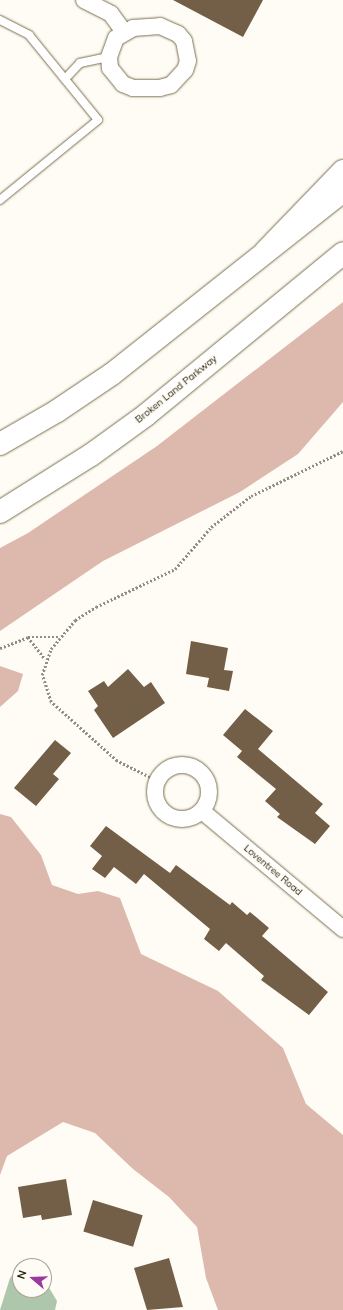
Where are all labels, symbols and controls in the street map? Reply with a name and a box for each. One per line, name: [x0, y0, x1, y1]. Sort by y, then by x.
street label: Broken Land Parkway: [133, 352, 219, 426]
street label: Loventree Road: [241, 842, 305, 898]
north arrow: [12, 1258, 52, 1298]
text: N: [14, 1268, 30, 1281]

